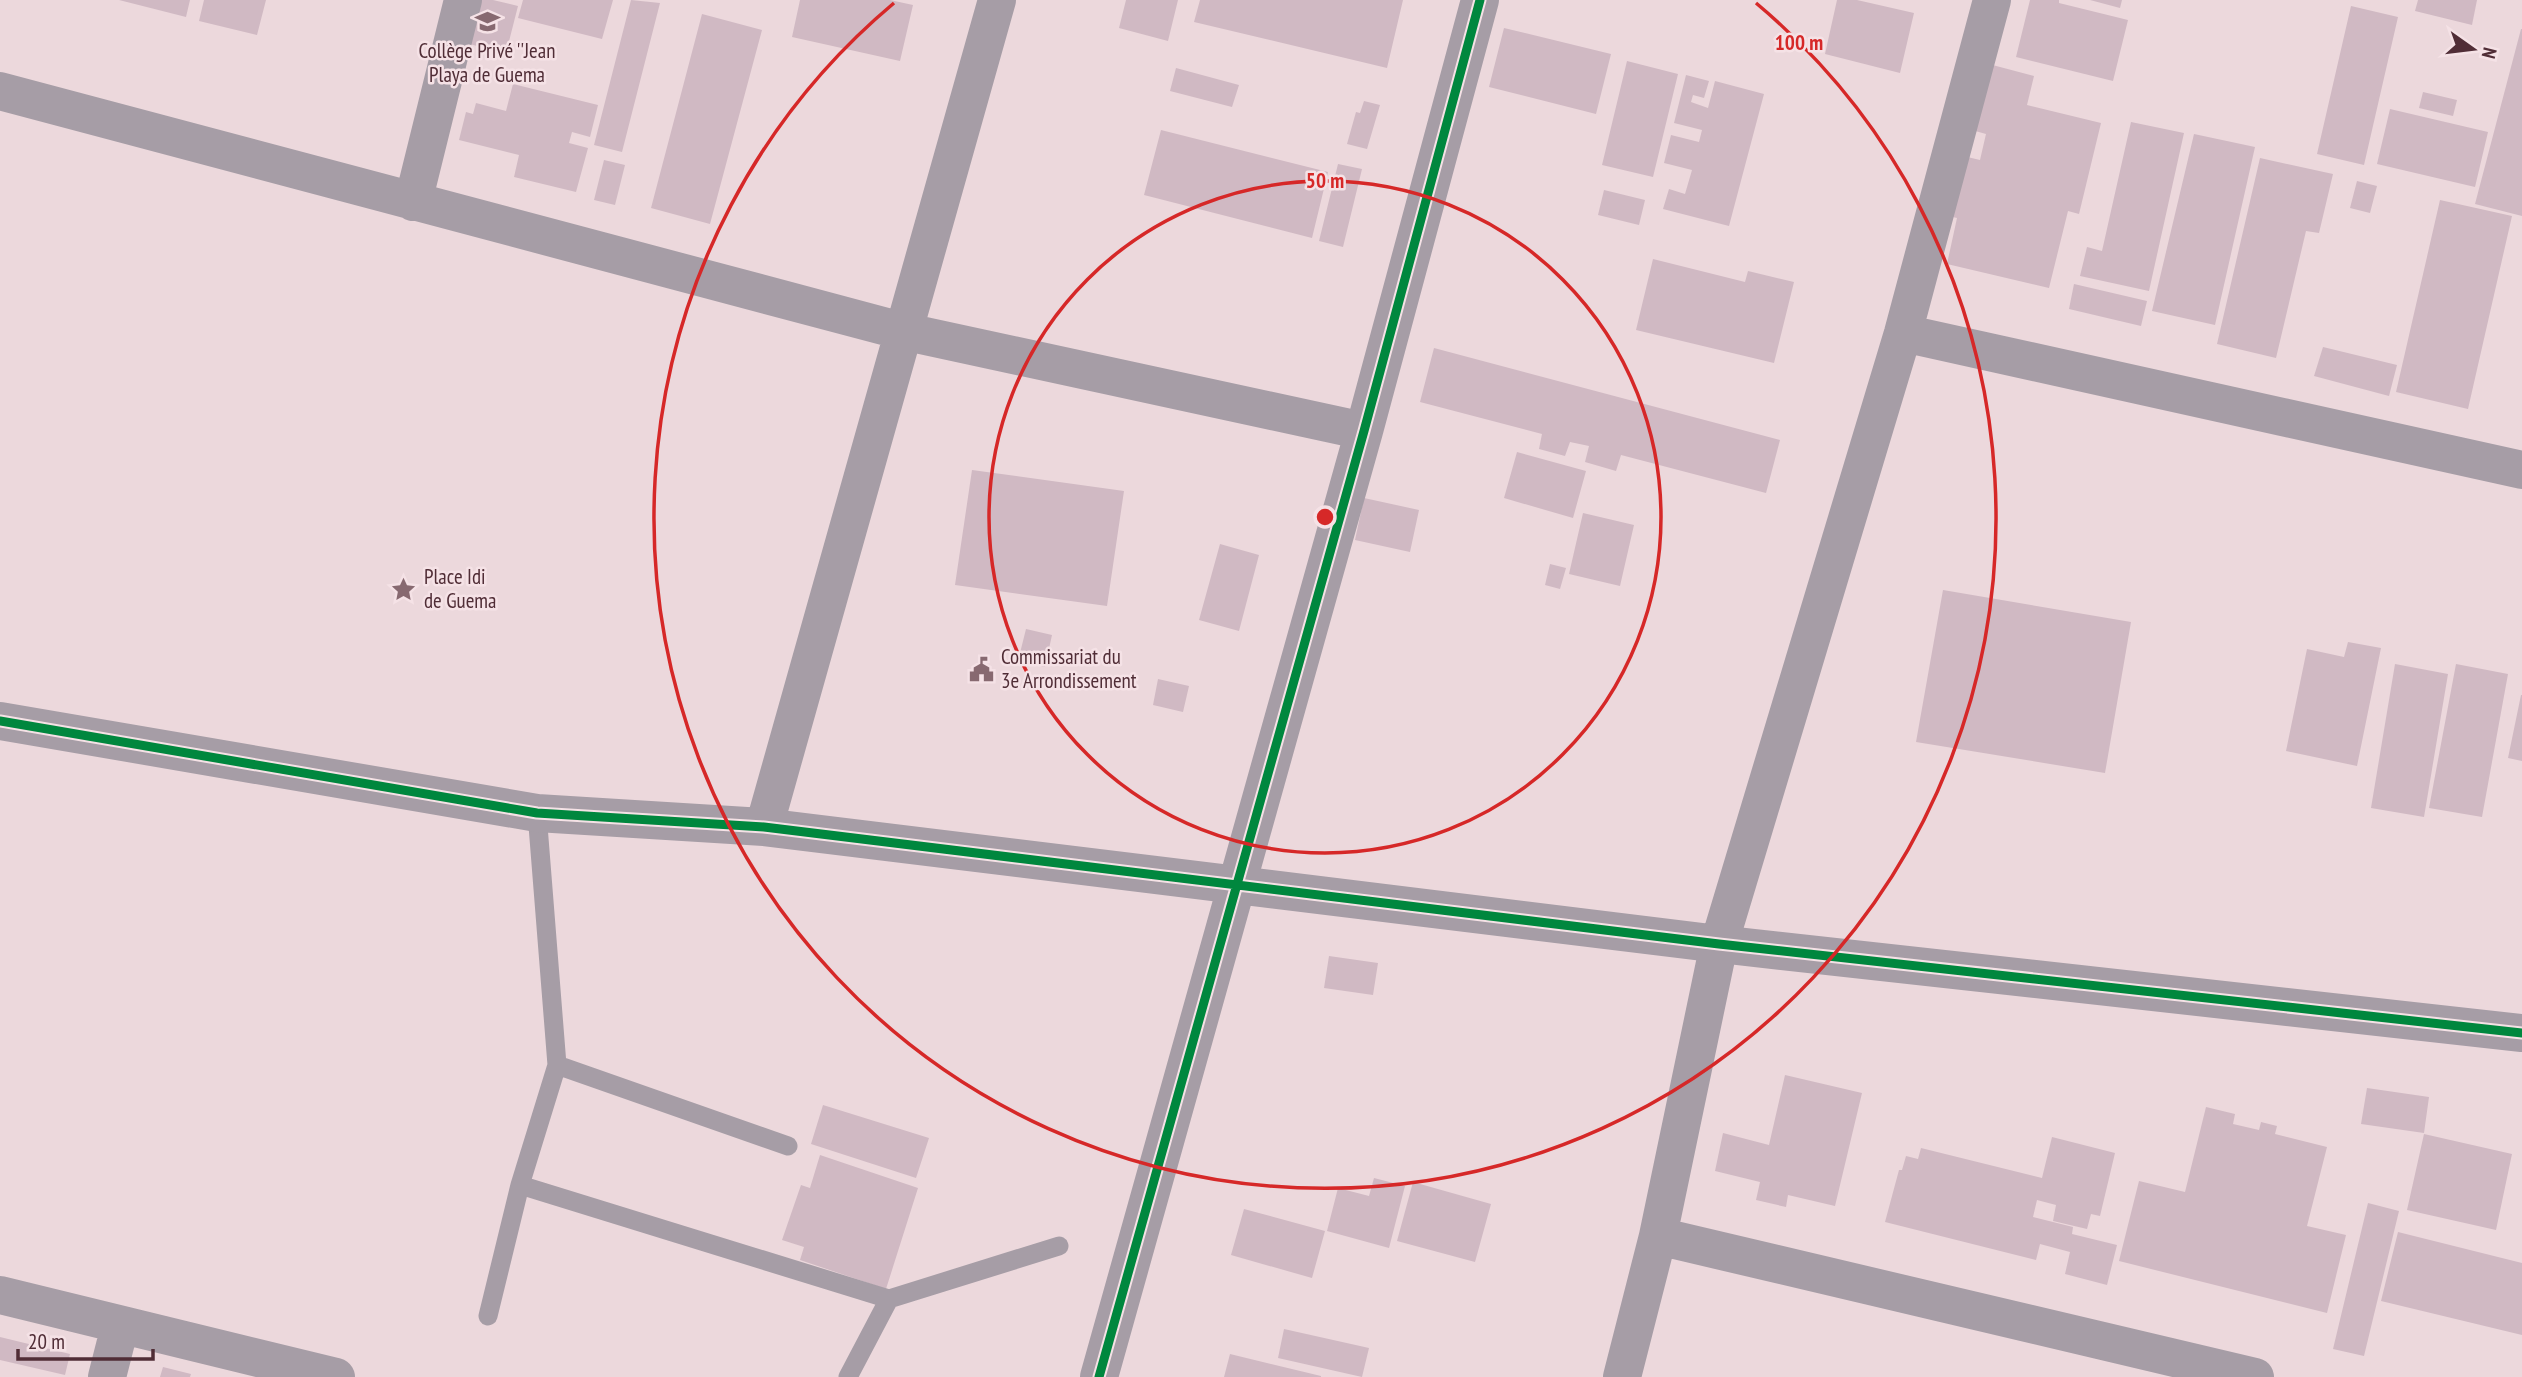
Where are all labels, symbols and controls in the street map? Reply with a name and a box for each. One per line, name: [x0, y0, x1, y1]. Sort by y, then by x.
school or university icon: Collège Privé ''Jean Playa de Guema: [473, 8, 501, 36]
north arrow: [2438, 14, 2508, 84]
text: 100 m: [1775, 29, 1823, 56]
place label: Collège Privé ''Jean Playa de Guema: [419, 37, 555, 88]
text: N: [2477, 45, 2502, 61]
text: 50 m: [1306, 167, 1344, 194]
centre of rings: [1313, 505, 1337, 529]
place label: Place Idi de Guema: [424, 563, 496, 614]
place icon: Place Idi de Guema: [390, 575, 418, 603]
place label: Commissariat du 3e Arrondissement: [1001, 643, 1137, 694]
public building icon: Commissariat du 3e Arrondissement: [967, 655, 995, 683]
scale bar: [18, 1318, 152, 1362]
text: 20 m: [28, 1328, 65, 1355]

